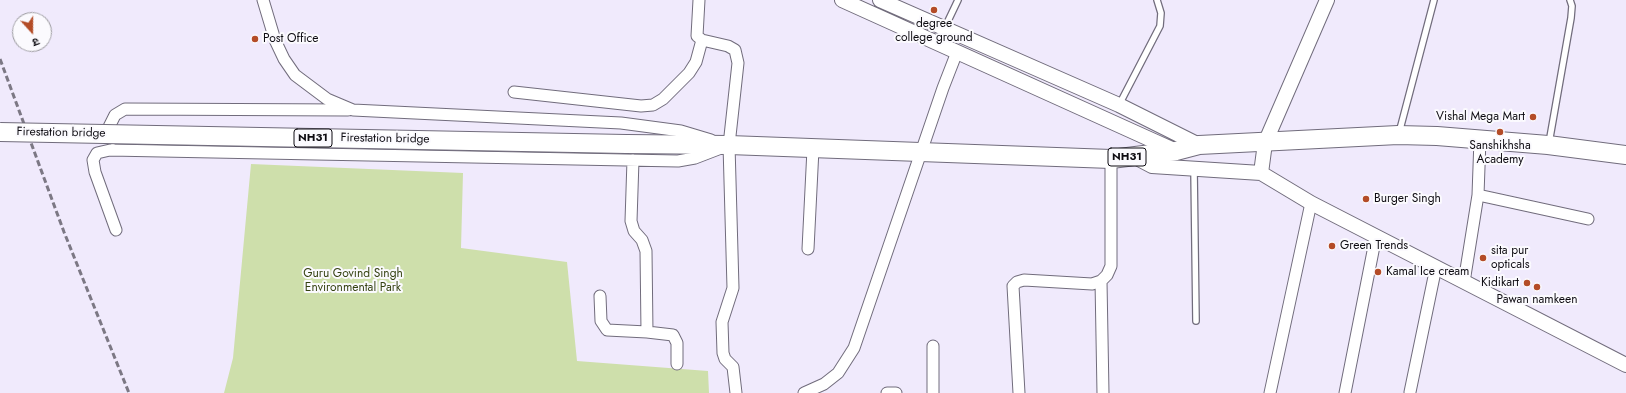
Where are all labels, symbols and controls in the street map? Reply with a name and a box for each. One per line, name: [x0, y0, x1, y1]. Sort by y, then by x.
marker: degree college ground: [929, 5, 939, 15]
north arrow: [12, 12, 52, 52]
place label: degree college ground: [895, 17, 973, 45]
place label: Post Office: [263, 32, 318, 46]
text: उ: [30, 34, 42, 51]
marker: Post Office: [250, 34, 260, 44]
place label: Vishal Mega Mart: [1436, 110, 1525, 124]
marker: Vishal Mega Mart: [1528, 112, 1538, 122]
street label: Firestation bridge: [16, 125, 106, 141]
marker: Sanshikhsha Academy: [1495, 127, 1505, 137]
road number: NH31: [294, 129, 332, 147]
street label: Firestation bridge: [340, 131, 430, 147]
place label: Sanshikhsha Academy: [1469, 139, 1531, 167]
road number: NH31: [1108, 148, 1146, 166]
place label: Burger Singh: [1374, 192, 1441, 206]
marker: Burger Singh: [1361, 194, 1371, 204]
place label: Green Trends: [1340, 239, 1408, 253]
marker: Green Trends: [1327, 241, 1337, 251]
place label: sita pur opticals: [1491, 244, 1529, 272]
marker: sita pur opticals: [1478, 253, 1488, 263]
place label: Kamal Ice cream: [1386, 265, 1469, 279]
park label: Guru Govind Singh Environmental Park: [303, 267, 403, 295]
marker: Kamal Ice cream: [1373, 267, 1383, 277]
place label: Kidikart: [1481, 276, 1519, 290]
marker: Kidikart: [1522, 278, 1532, 288]
marker: Pawan namkeen: [1532, 282, 1542, 292]
place label: Pawan namkeen: [1497, 293, 1577, 307]

